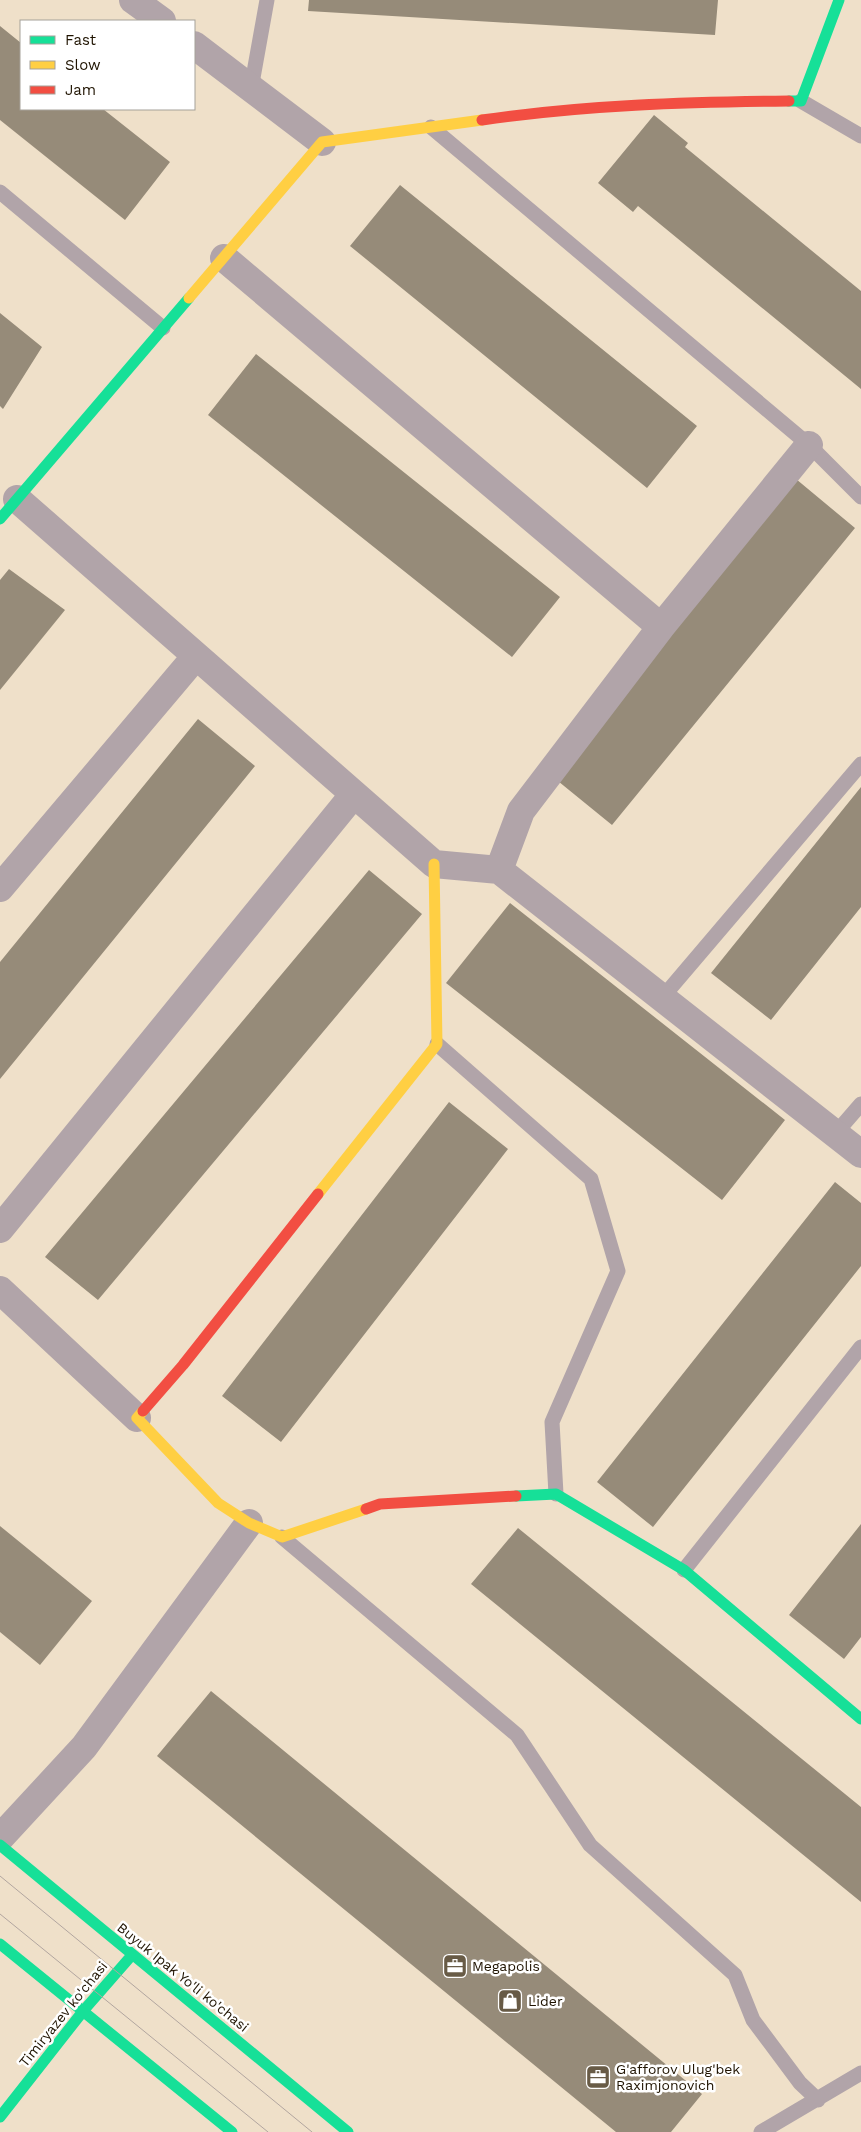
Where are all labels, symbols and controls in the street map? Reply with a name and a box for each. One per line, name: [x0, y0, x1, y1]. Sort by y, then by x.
legend: [20, 20, 195, 110]
text: Fast: [65, 31, 97, 49]
text: Slow: [65, 56, 101, 74]
text: Jam: [65, 81, 96, 99]
street label: Buyuk Ipak Yo'li ko'chasi: [114, 1919, 252, 2035]
office icon: Megapolis: [442, 1953, 468, 1979]
street label: Timiryazev ko'chasi: [16, 1958, 110, 2070]
place label: Megapolis: [472, 1958, 540, 1974]
shop icon: Lider: [497, 1988, 523, 2014]
place label: Lider: [528, 1993, 563, 2009]
place label: G'afforov Ulug'bek Raximjonovich: [616, 2061, 740, 2093]
office icon: G'afforov Ulug'bek Raximjonovich: [585, 2064, 611, 2090]

